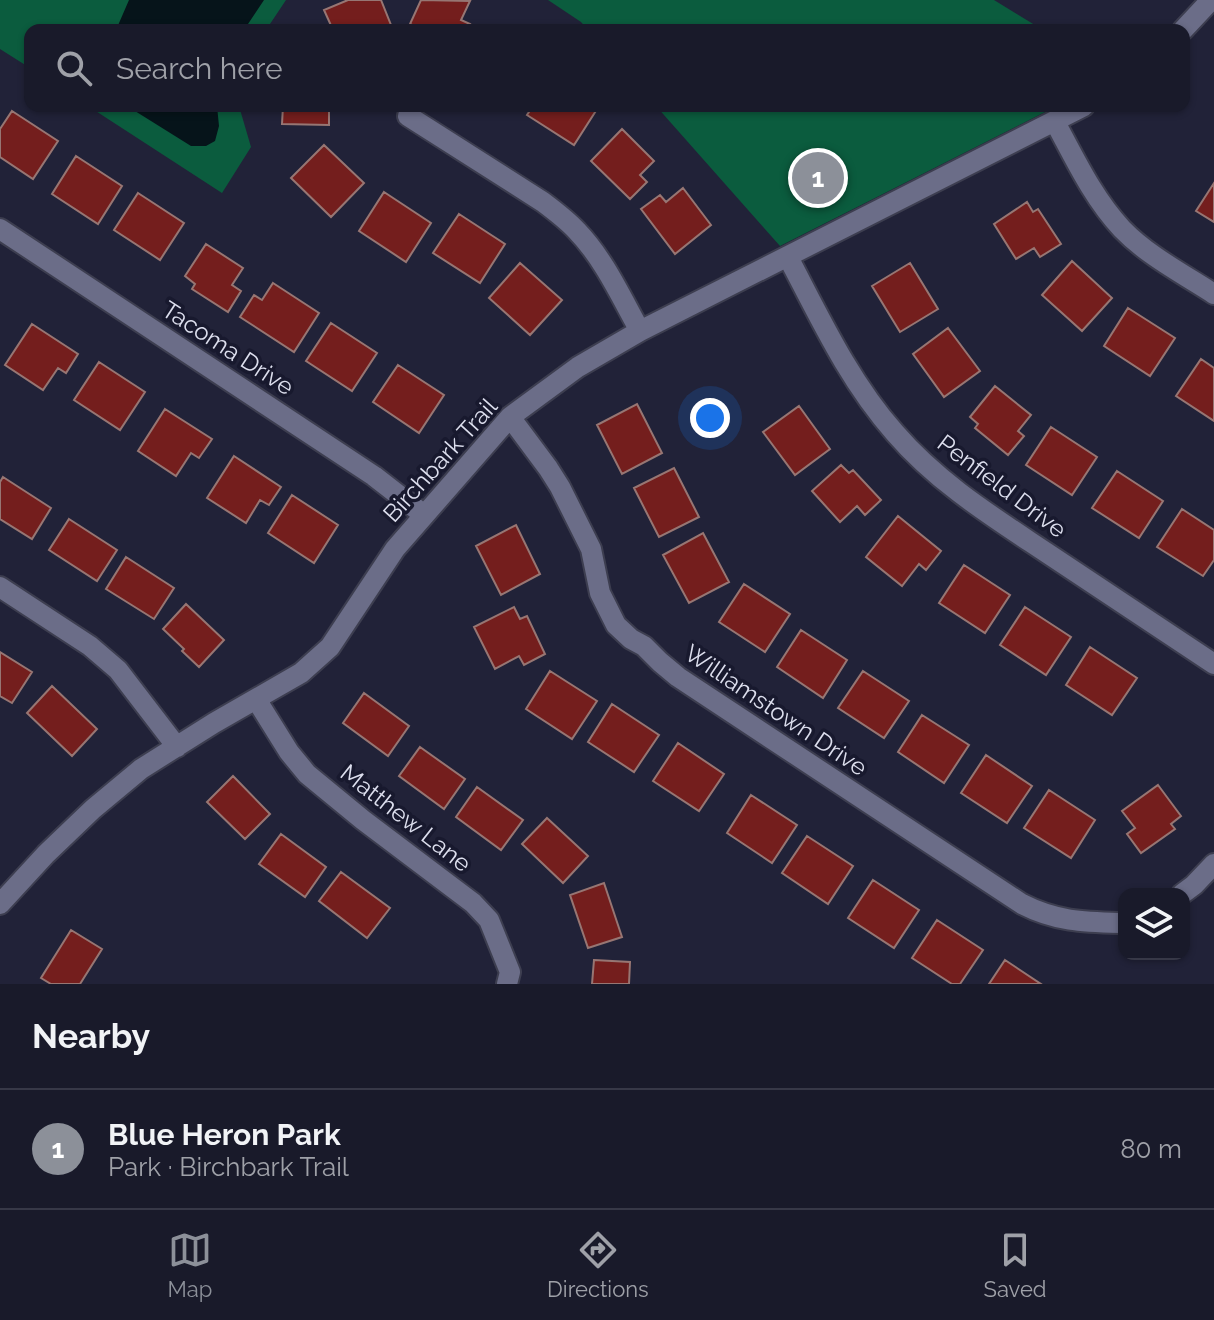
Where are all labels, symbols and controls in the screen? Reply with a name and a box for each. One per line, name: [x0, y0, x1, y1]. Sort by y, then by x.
search box: [24, 24, 1190, 112]
icon: search: [52, 46, 96, 90]
text: Search here: [116, 51, 283, 86]
pin: 1: [792, 148, 844, 208]
street label: Tacoma Drive: [157, 295, 299, 401]
street label: Birchbark Trail: [377, 392, 503, 528]
your location: [690, 398, 730, 438]
street label: Penfield Drive: [932, 428, 1072, 544]
street label: Williamstown Drive: [679, 638, 873, 782]
street label: Matthew Lane: [335, 758, 477, 878]
map controls: [1118, 888, 1190, 960]
button: layers: [1118, 888, 1190, 960]
text: Nearby: [32, 1016, 150, 1056]
text: Blue Heron Park: [108, 1117, 341, 1152]
text: 1: [52, 1134, 64, 1164]
text: 80 m: [1120, 1134, 1182, 1164]
text: Park · Birchbark Trail: [108, 1152, 349, 1182]
tab: Map: [167, 1228, 212, 1302]
tab: Directions: [547, 1228, 649, 1302]
tab: Saved: [984, 1228, 1047, 1302]

